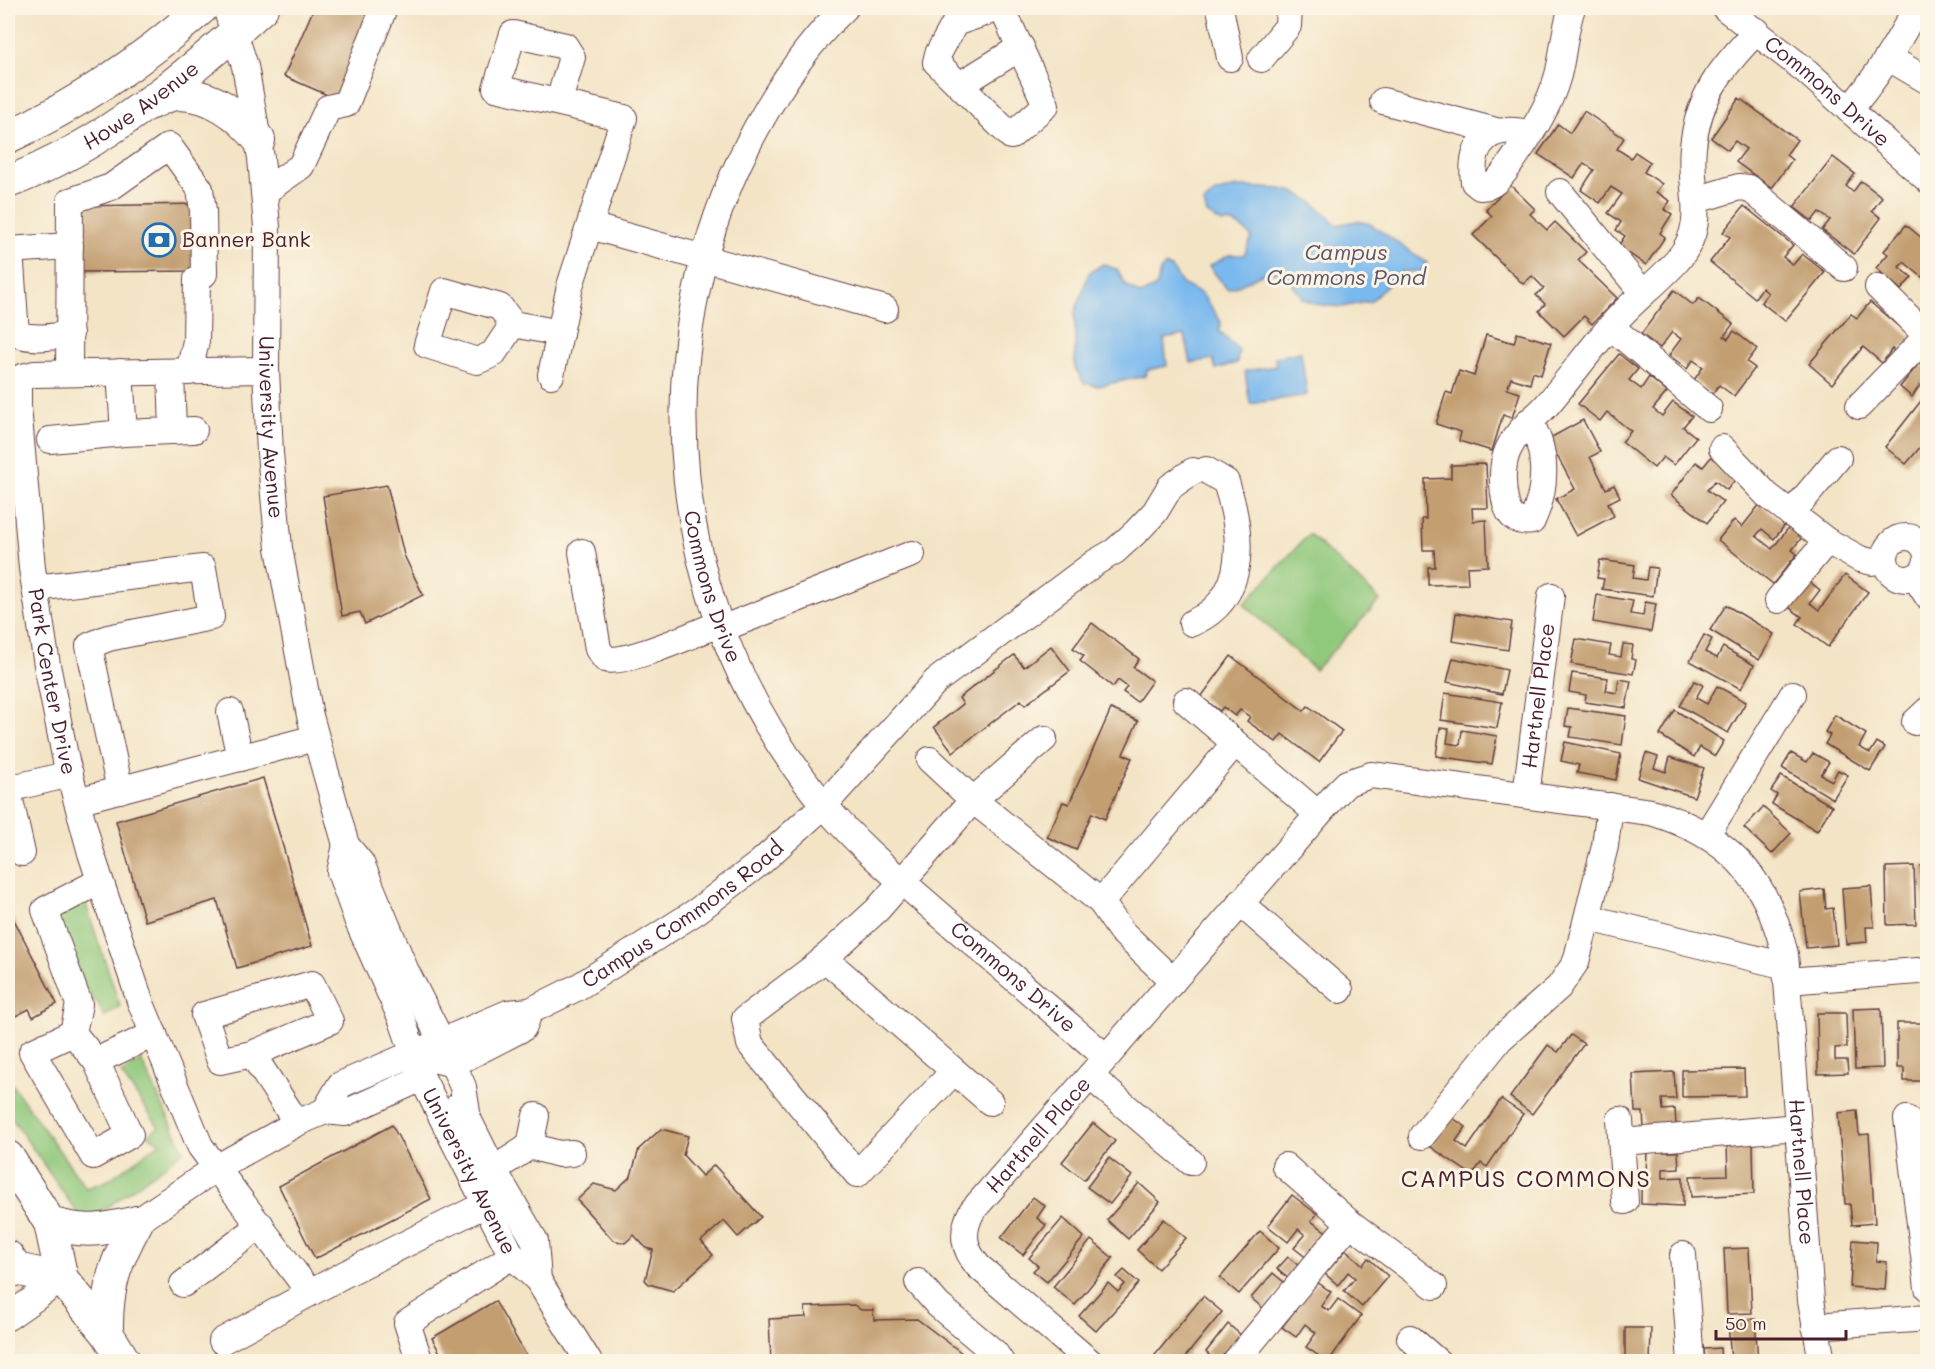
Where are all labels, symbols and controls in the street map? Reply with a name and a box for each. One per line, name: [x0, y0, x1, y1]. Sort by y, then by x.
street label: Commons Drive: [1760, 29, 1897, 152]
street label: Howe Avenue: [77, 54, 204, 155]
bank icon: Banner Bank: [141, 222, 177, 258]
place label: Banner Bank: [182, 225, 311, 252]
water label: Campus Commons Pond: [1266, 237, 1427, 291]
street label: University Avenue: [254, 336, 291, 520]
street label: Commons Drive: [679, 508, 749, 666]
street label: Park Center Drive: [23, 586, 84, 777]
street label: Hartnell Place: [1514, 621, 1559, 770]
street label: Campus Commons Road: [576, 833, 788, 993]
street label: Commons Drive: [946, 915, 1083, 1037]
street label: Hartnell Place: [979, 1070, 1096, 1198]
street label: University Avenue: [417, 1083, 524, 1258]
street label: Hartnell Place: [1784, 1098, 1822, 1246]
district label: CAMPUS COMMONS: [1401, 1162, 1651, 1193]
scale bar: [1716, 1303, 1846, 1341]
text: 50 m: [1725, 1311, 1767, 1335]

